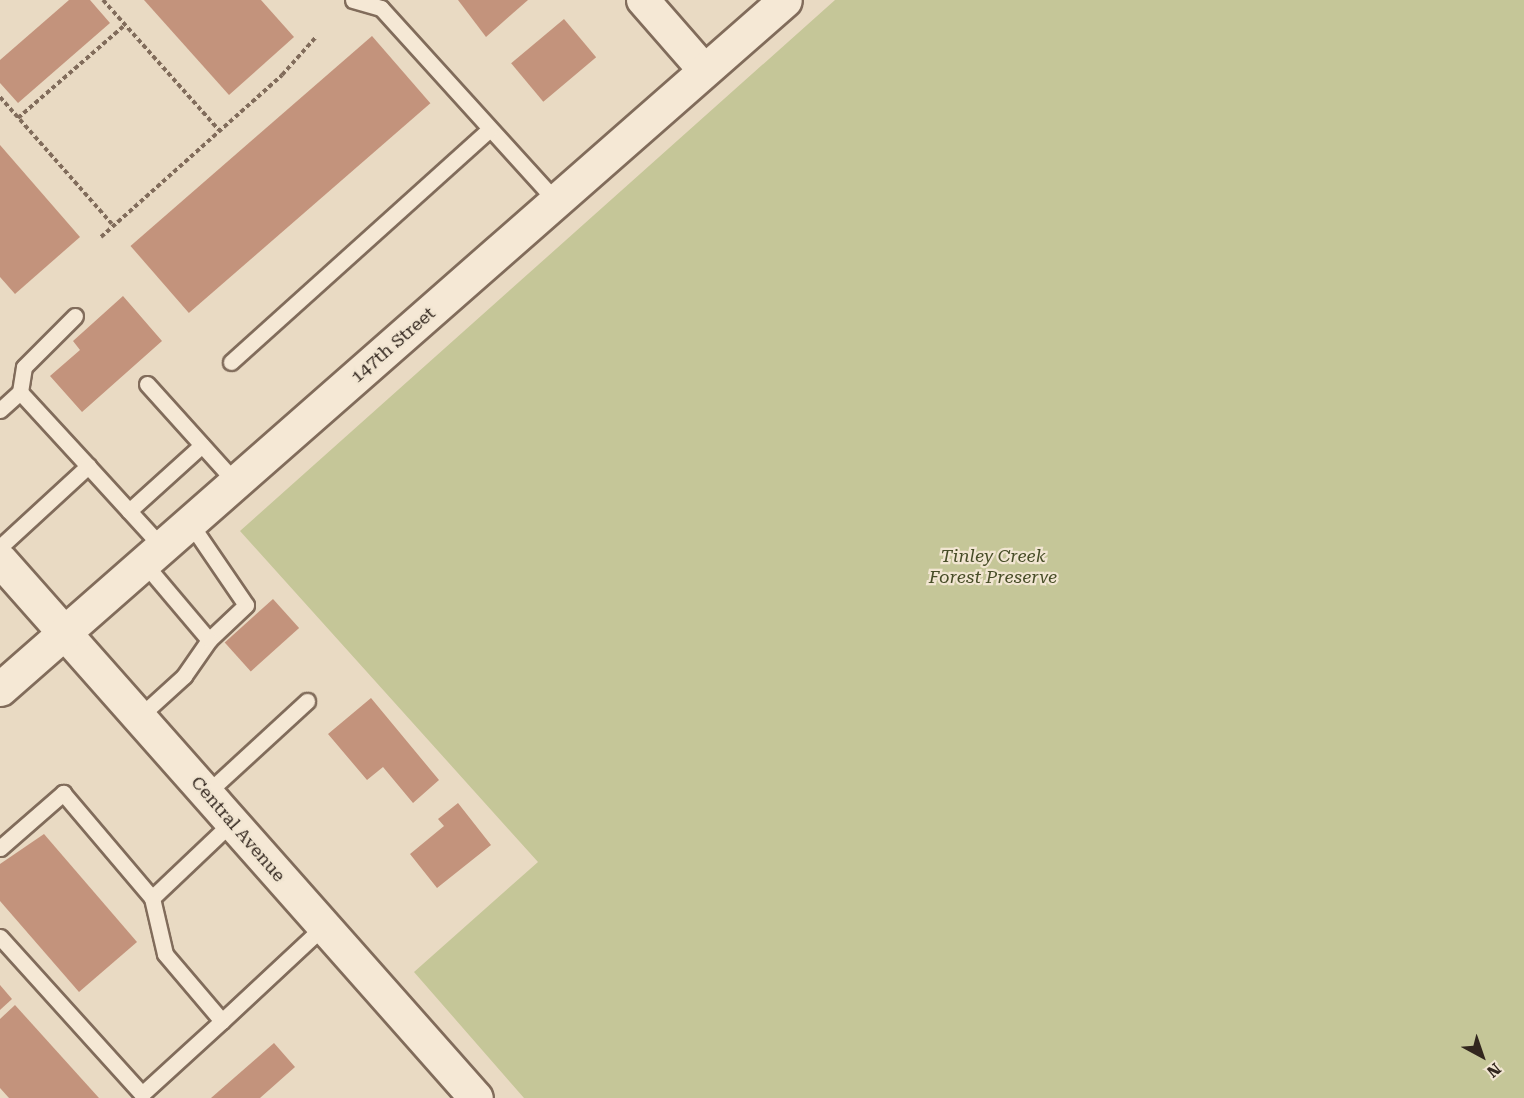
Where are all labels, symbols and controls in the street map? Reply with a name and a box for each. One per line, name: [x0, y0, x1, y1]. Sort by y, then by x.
street label: 147th Street: [346, 302, 440, 388]
park label: Tinley Creek Forest Preserve: [929, 546, 1057, 588]
street label: Central Avenue: [186, 772, 290, 886]
north arrow: [1452, 1026, 1512, 1086]
text: N: [1483, 1059, 1505, 1081]

